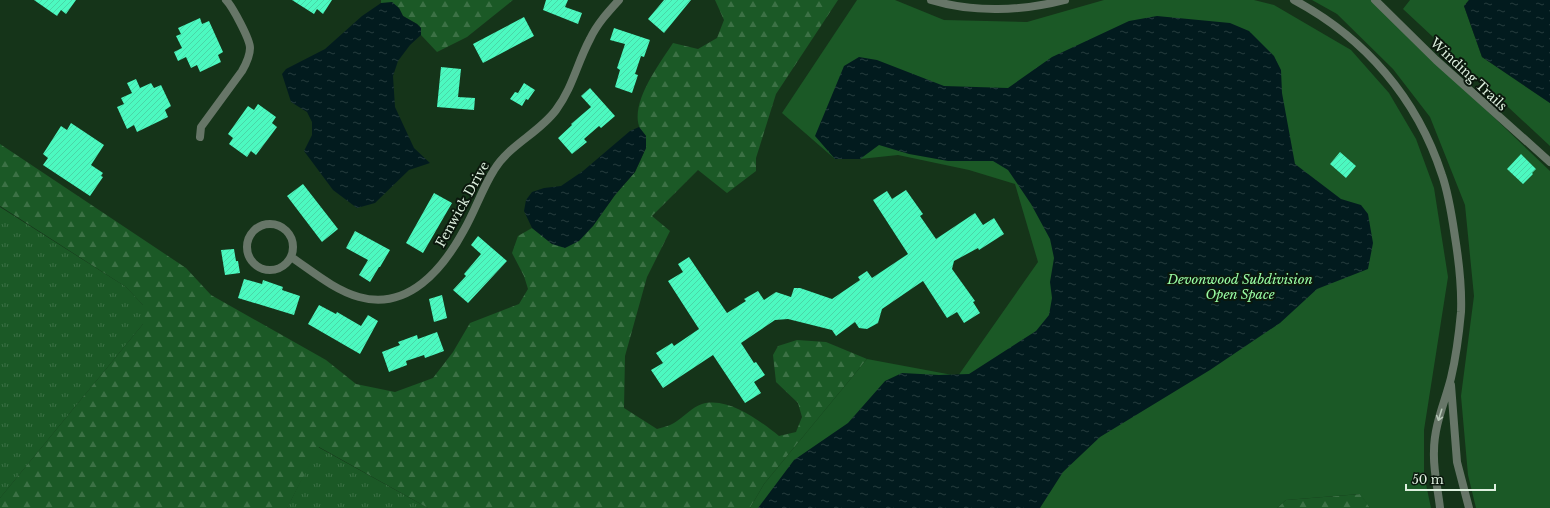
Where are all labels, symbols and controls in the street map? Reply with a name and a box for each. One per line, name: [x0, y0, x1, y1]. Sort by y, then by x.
street label: Winding Trails: [1426, 34, 1511, 114]
street label: Fenwick Drive: [432, 158, 493, 250]
park label: Devonwood Subdivision Open Space: [1166, 271, 1313, 303]
one-way arrow: [1436, 409, 1443, 422]
scale bar: [1406, 466, 1495, 492]
text: 50 m: [1412, 472, 1444, 487]

